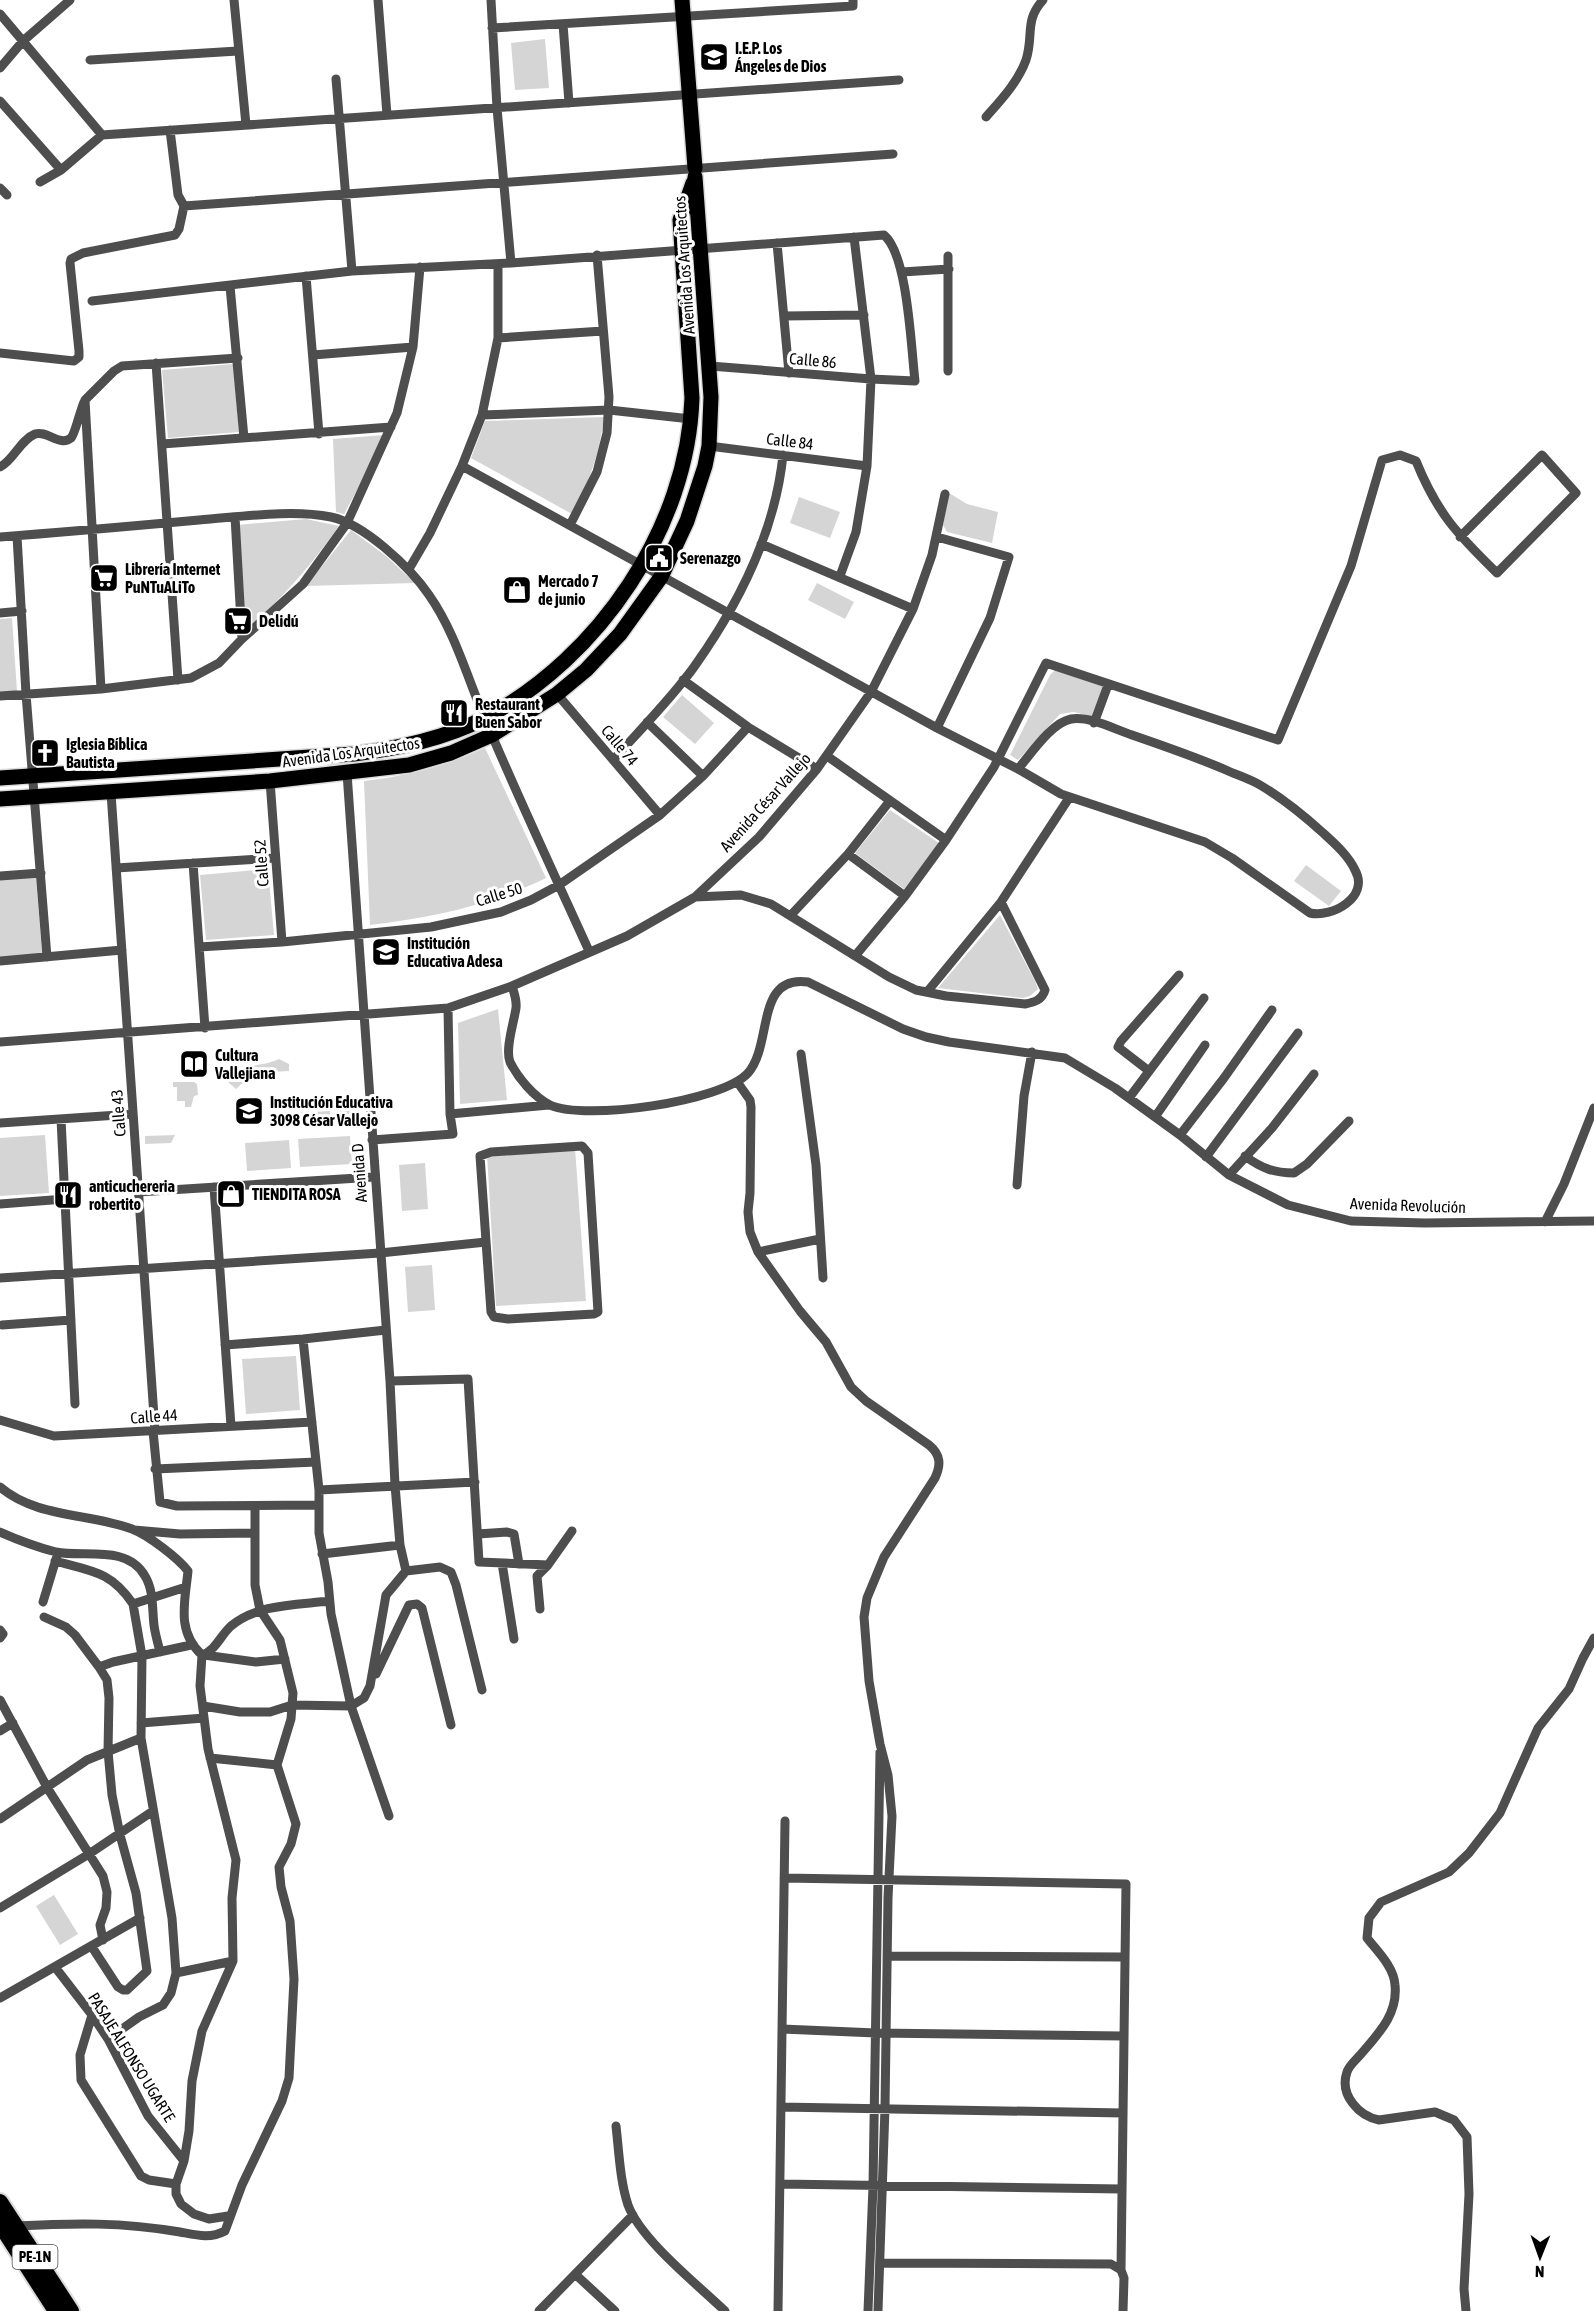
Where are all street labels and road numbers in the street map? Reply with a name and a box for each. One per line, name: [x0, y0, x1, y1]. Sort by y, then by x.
street label: Avenida Los Arquitectos: [670, 195, 699, 335]
street label: Calle 86: [789, 349, 837, 371]
street label: Calle 84: [765, 429, 815, 453]
street label: Calle 74: [598, 721, 642, 769]
street label: Avenida Los Arquitectos: [281, 733, 421, 772]
street label: Avenida César Vallejo: [716, 749, 815, 856]
street label: Calle 52: [250, 839, 272, 887]
street label: Calle 50: [474, 878, 524, 910]
street label: Calle 43: [107, 1089, 129, 1137]
street label: Avenida D: [348, 1143, 370, 1203]
street label: Avenida Revolución: [1350, 1194, 1466, 1216]
street label: Calle 44: [130, 1405, 178, 1427]
street label: PASAJE ALFONSO UGARTE: [85, 1989, 179, 2125]
road number: PE-1N: [12, 2245, 57, 2269]

